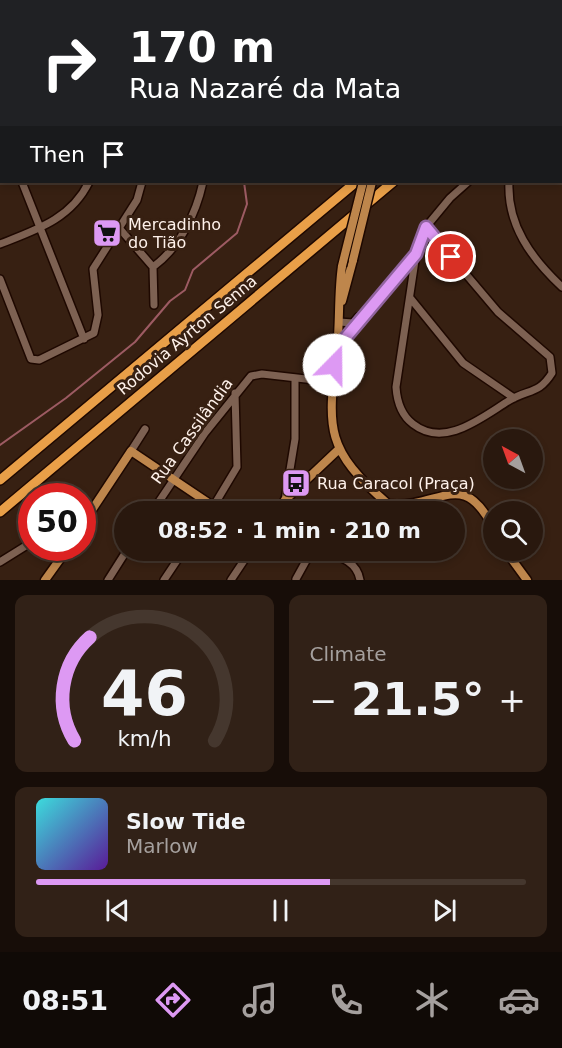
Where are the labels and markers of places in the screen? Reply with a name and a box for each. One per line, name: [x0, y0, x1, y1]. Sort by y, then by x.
place label: Mercadinho do Tião: [128, 215, 221, 252]
supermarket icon: Mercadinho do Tião: [91, 217, 123, 249]
pin: [425, 231, 476, 282]
bus stop icon: Rua Caracol (Praça): [280, 467, 312, 499]
place label: Rua Caracol (Praça): [317, 474, 475, 493]

